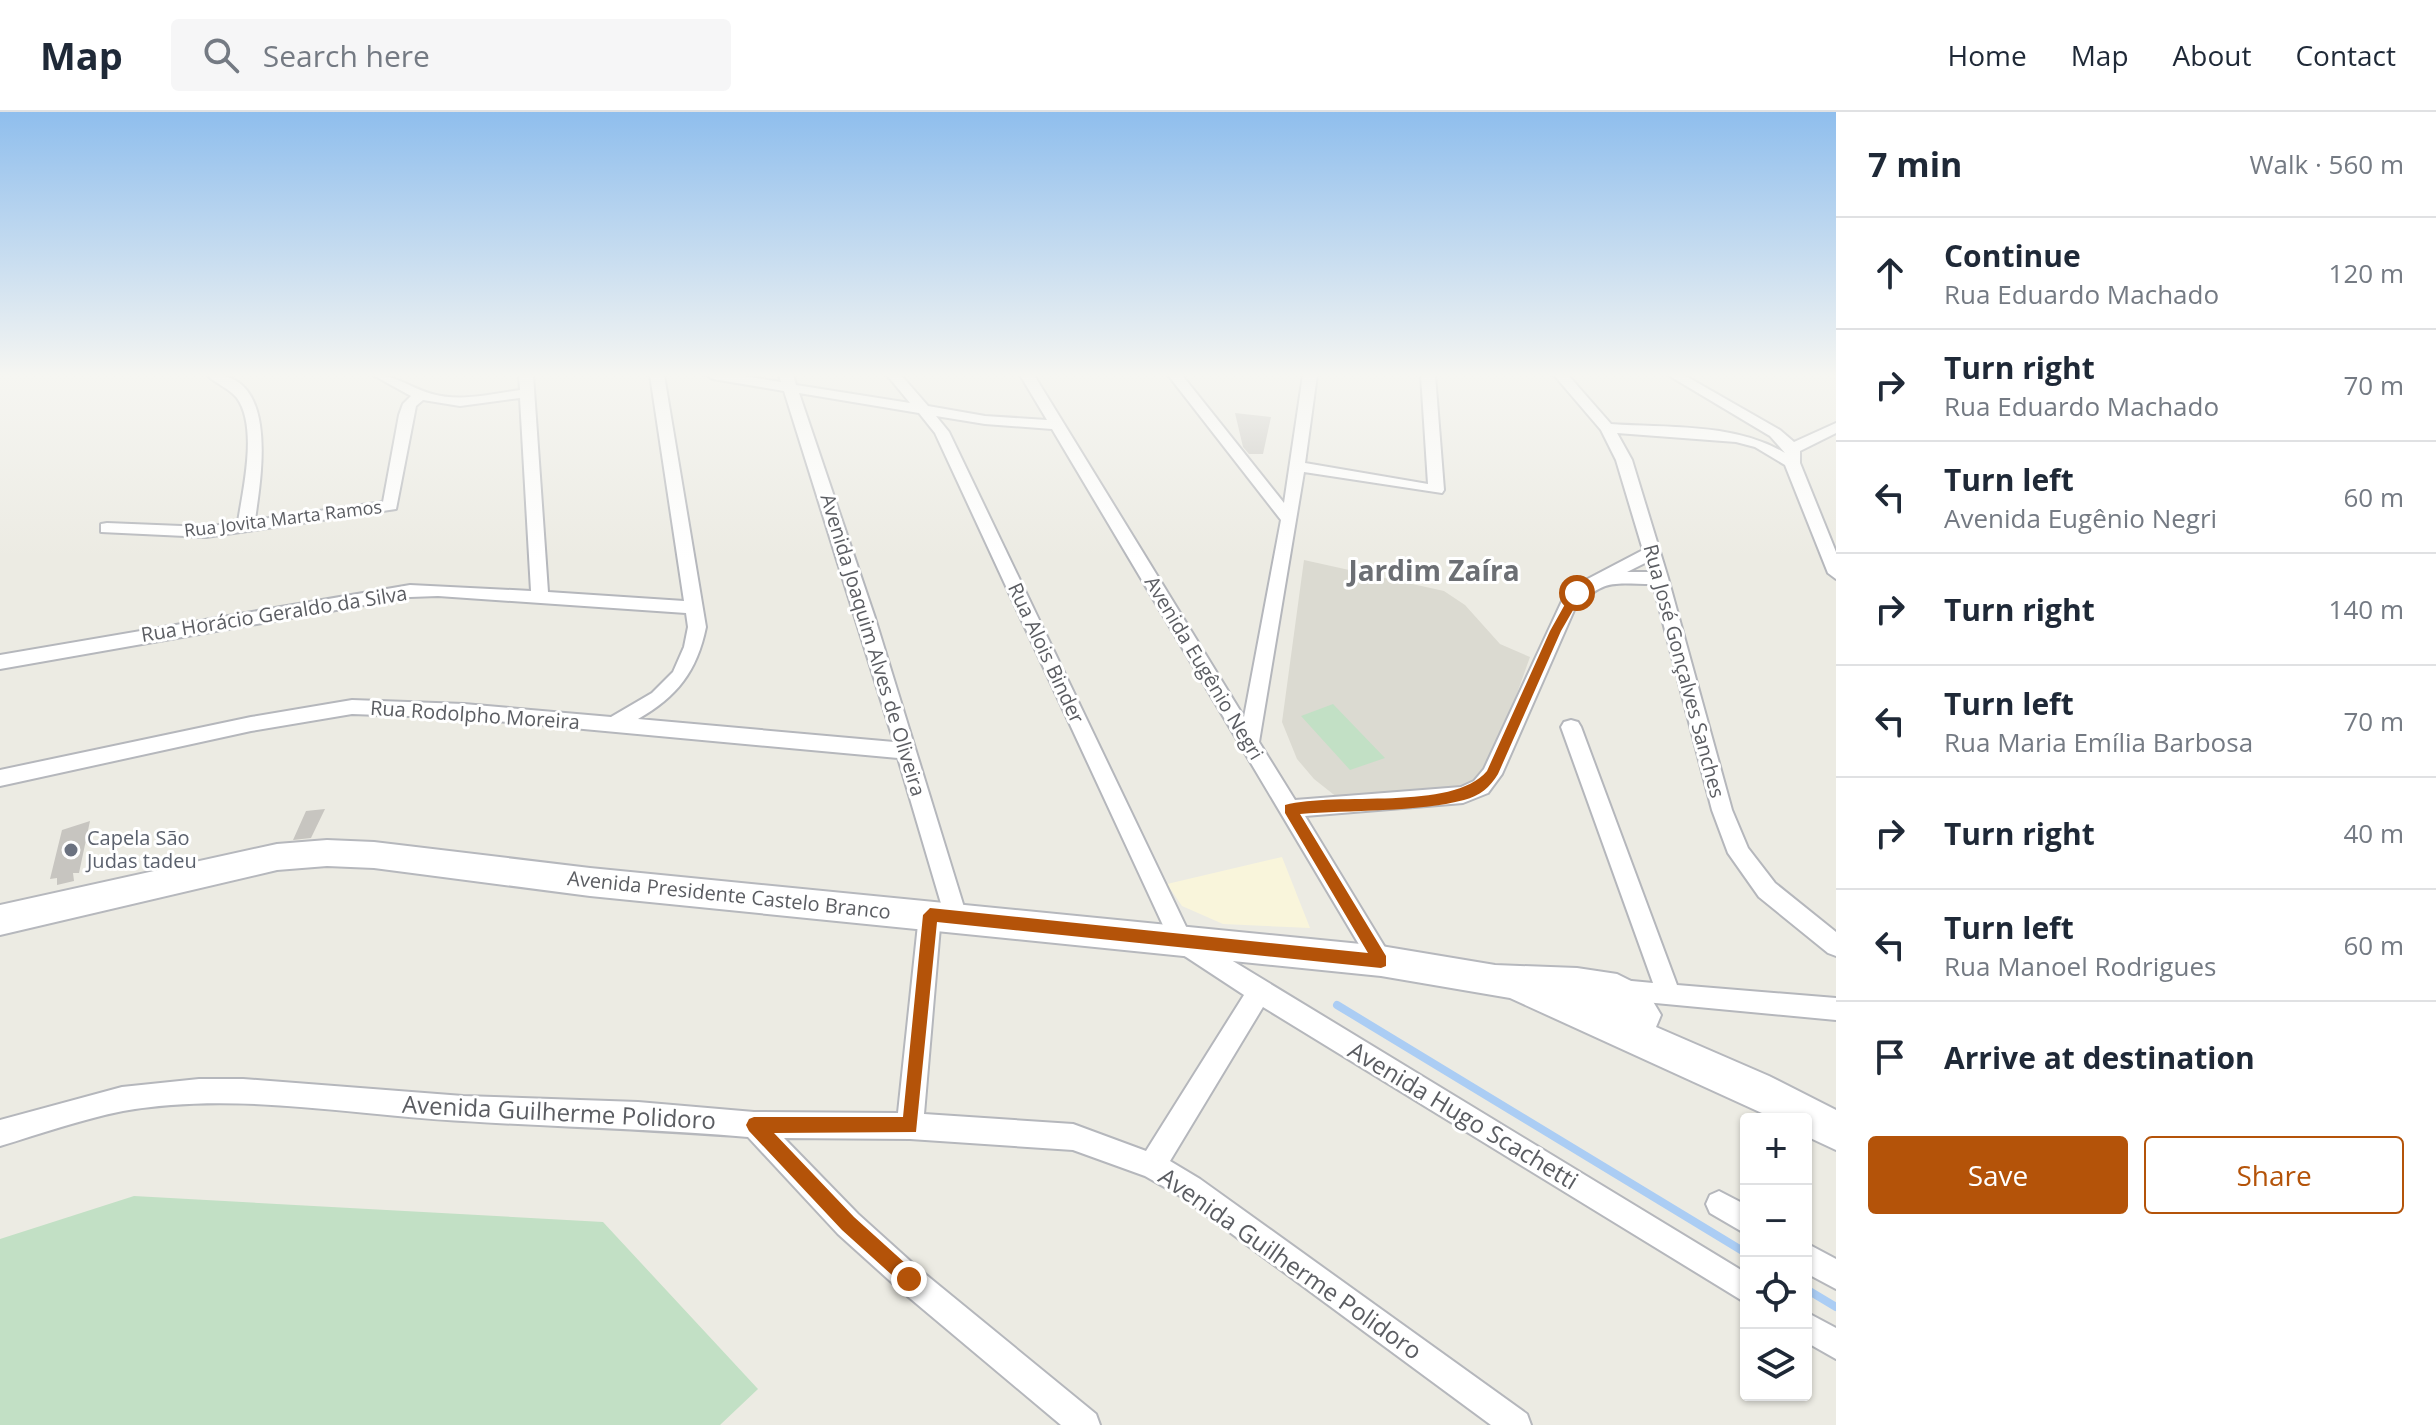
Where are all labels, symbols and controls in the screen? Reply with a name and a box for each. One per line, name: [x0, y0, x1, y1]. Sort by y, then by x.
search box: [171, 19, 731, 91]
text: Map: [40, 29, 123, 81]
icon: search: [199, 33, 243, 77]
text: Search here: [263, 35, 430, 76]
text: Home: [1948, 36, 2027, 74]
text: Map: [2071, 36, 2129, 74]
text: About: [2173, 36, 2251, 74]
text: Contact: [2295, 36, 2396, 74]
text: 7 min: [1868, 141, 1962, 187]
text: Walk · 560 m: [2250, 146, 2404, 182]
text: Continue: [1944, 235, 2081, 276]
icon: ahead: [1868, 251, 1912, 295]
text: 120 m: [2329, 255, 2404, 291]
text: Rua Eduardo Machado: [1944, 276, 2219, 312]
text: Turn right: [1944, 347, 2095, 388]
icon: right: [1868, 363, 1912, 407]
text: 70 m: [2343, 367, 2404, 403]
text: Rua Eduardo Machado: [1944, 388, 2219, 424]
text: Turn left: [1944, 459, 2074, 500]
icon: left: [1868, 475, 1912, 519]
text: 60 m: [2343, 479, 2404, 515]
street label: Avenida Joaquim Alves de Oliveira: [815, 490, 932, 799]
street label: Rua Jovita Marta Ramos: [183, 494, 383, 542]
text: Avenida Eugênio Negri: [1944, 500, 2217, 536]
street label: Rua José Gonçalves Sanches: [1638, 541, 1731, 801]
district label: Jardim Zaíra: [1345, 551, 1520, 589]
street label: Avenida Eugênio Negri: [1139, 571, 1270, 765]
route start: [1559, 575, 1595, 611]
street label: Rua Alois Binder: [1002, 578, 1091, 728]
street label: Rua Horácio Geraldo da Silva: [139, 579, 409, 648]
icon: right: [1868, 587, 1912, 631]
text: Turn right: [1944, 589, 2095, 630]
text: 140 m: [2329, 591, 2404, 627]
text: Turn left: [1944, 683, 2074, 724]
street label: Rua Rodolpho Moreira: [369, 694, 581, 735]
icon: left: [1868, 699, 1912, 743]
text: 70 m: [2343, 703, 2404, 739]
text: Rua Maria Emília Barbosa: [1944, 724, 2253, 760]
icon: right: [1868, 811, 1912, 855]
text: Turn right: [1944, 813, 2095, 854]
text: 40 m: [2343, 815, 2404, 851]
place label: Capela São Judas tadeu: [85, 824, 197, 874]
marker: Capela São Judas tadeu: [62, 841, 80, 859]
street label: Avenida Presidente Castelo Branco: [566, 864, 892, 925]
text: Turn left: [1944, 907, 2074, 948]
icon: left: [1868, 923, 1912, 967]
text: 60 m: [2343, 927, 2404, 963]
text: Rua Manoel Rodrigues: [1944, 948, 2216, 984]
street label: Avenida Hugo Scachetti: [1343, 1033, 1585, 1196]
icon: arrive: [1868, 1035, 1912, 1079]
text: Arrive at destination: [1944, 1037, 2255, 1078]
street label: Avenida Guilherme Polidoro: [401, 1087, 717, 1136]
map controls: [1740, 1113, 1812, 1401]
button: +: [1740, 1113, 1812, 1185]
button: Save: [1868, 1136, 2128, 1214]
button: Share: [2144, 1136, 2404, 1214]
street label: Avenida Guilherme Polidoro: [1153, 1159, 1429, 1366]
button: −: [1740, 1185, 1812, 1257]
button: locate: [1740, 1257, 1812, 1329]
route end: [891, 1261, 927, 1297]
button: layers: [1740, 1329, 1812, 1401]

